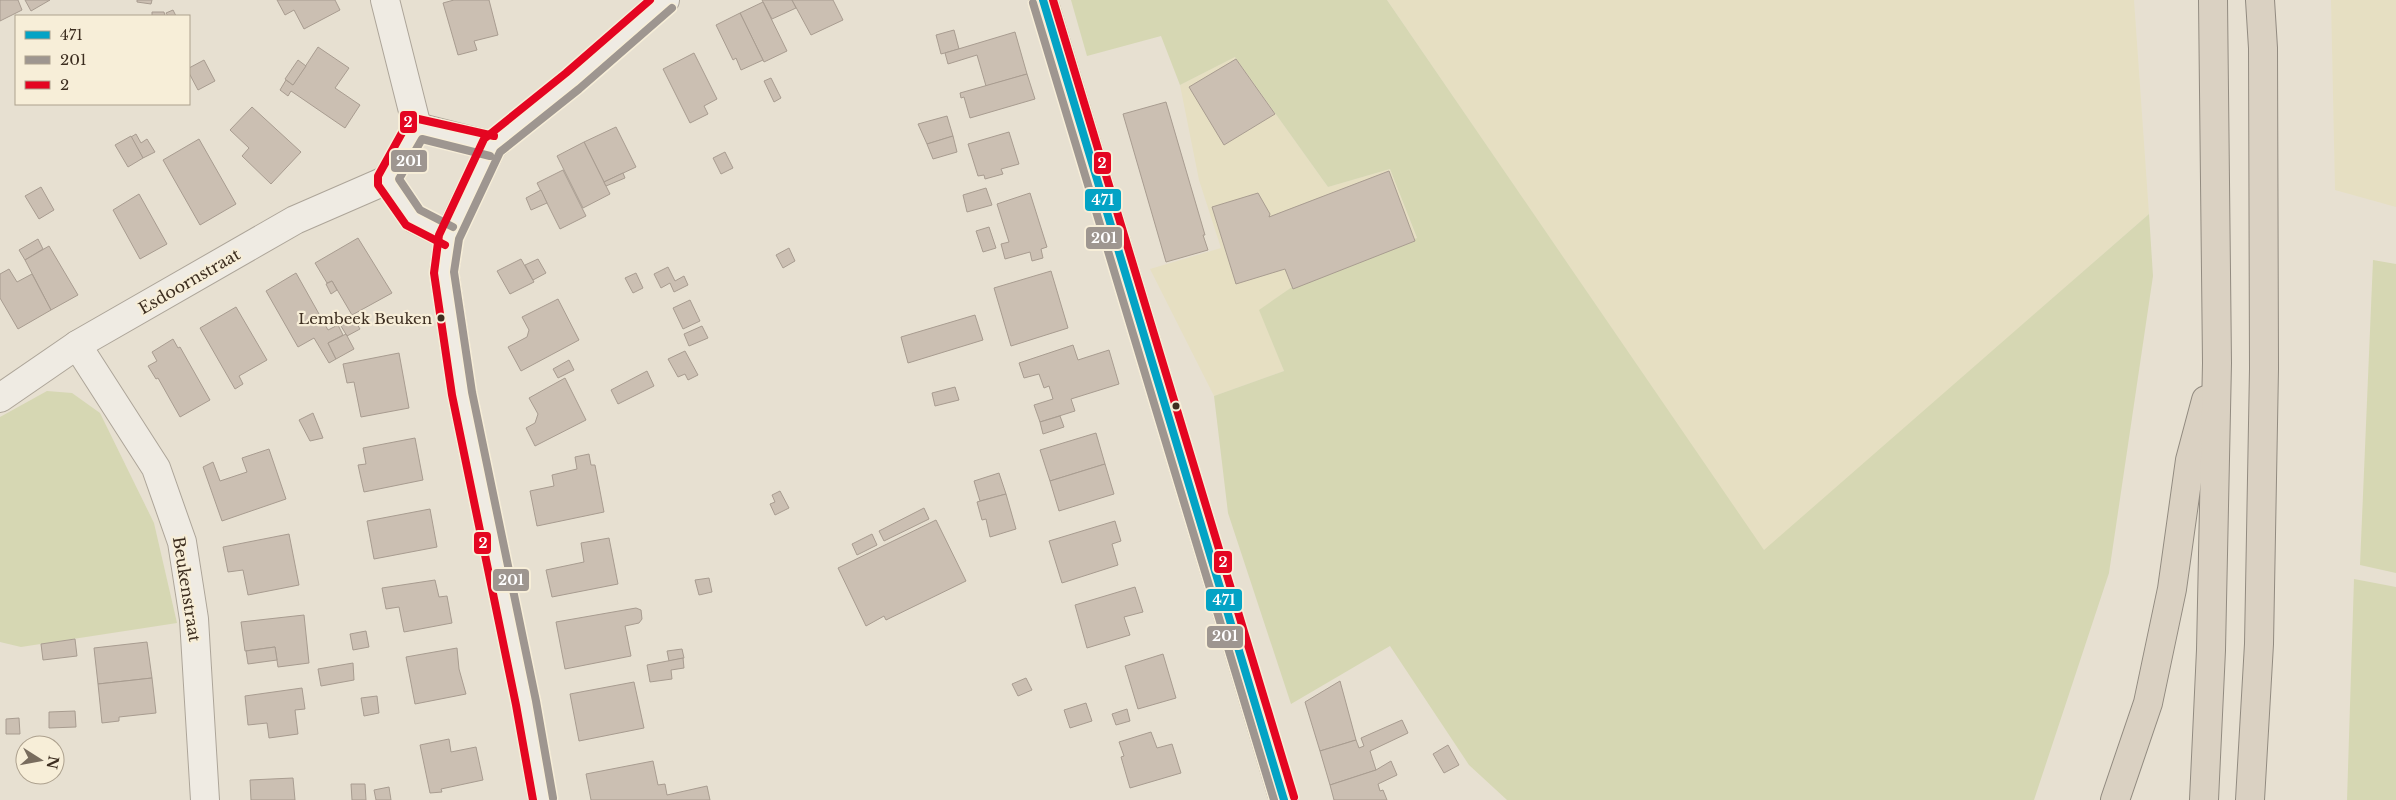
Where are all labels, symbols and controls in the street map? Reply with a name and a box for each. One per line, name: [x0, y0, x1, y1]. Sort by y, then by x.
legend: [15, 15, 190, 105]
text: 471: [60, 25, 83, 44]
text: 201: [60, 50, 87, 69]
text: 2: [60, 75, 69, 94]
line badge: 2: [399, 110, 418, 134]
text: 2: [403, 113, 413, 131]
line badge: 201: [390, 149, 428, 173]
line badge: 2: [1093, 151, 1112, 175]
text: 201: [396, 152, 422, 170]
text: 2: [1097, 154, 1107, 172]
line badge: 471: [1084, 188, 1122, 212]
text: 471: [1092, 191, 1114, 209]
line badge: 201: [1085, 226, 1123, 250]
text: 201: [1091, 229, 1117, 247]
street label: Esdoornstraat: [135, 244, 243, 318]
place label: Lembeek Beuken: [298, 309, 432, 328]
marker: Lembeek Beuken: [436, 313, 446, 323]
unlabelled marker: [1171, 401, 1181, 411]
line badge: 2: [473, 531, 492, 555]
text: 2: [478, 534, 488, 552]
street label: Beukenstraat: [169, 535, 205, 643]
line badge: 2: [1213, 550, 1233, 574]
text: 2: [1218, 553, 1228, 571]
line badge: 201: [492, 568, 530, 592]
text: 201: [498, 571, 524, 589]
line badge: 471: [1205, 588, 1243, 612]
text: 471: [1213, 591, 1235, 609]
line badge: 201: [1206, 625, 1244, 649]
text: 201: [1212, 627, 1238, 645]
north arrow: [15, 735, 65, 785]
text: N: [43, 754, 63, 771]

